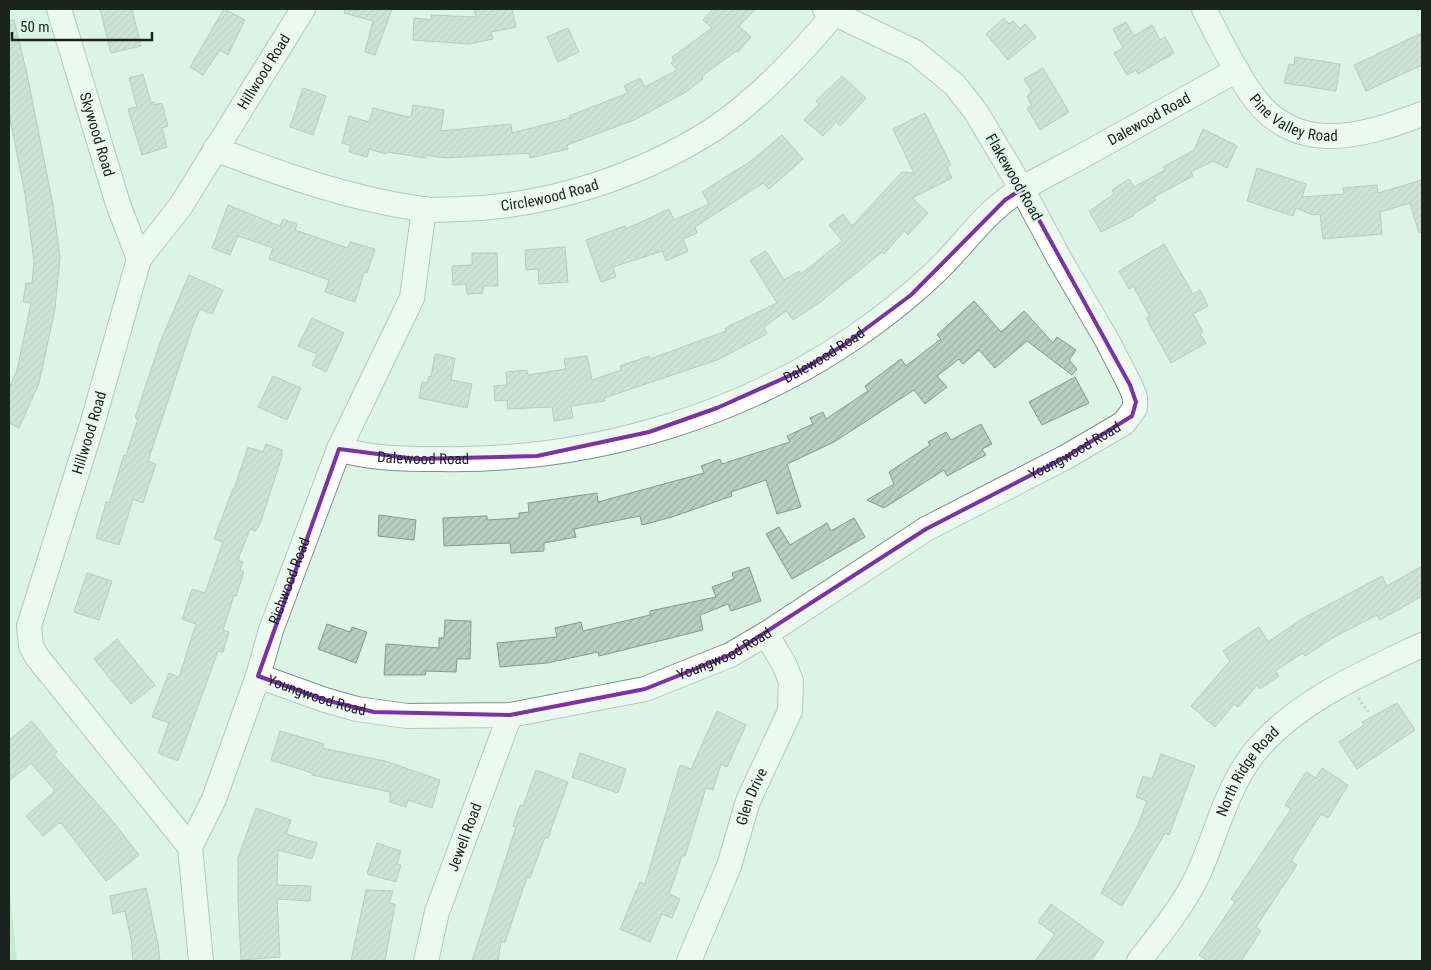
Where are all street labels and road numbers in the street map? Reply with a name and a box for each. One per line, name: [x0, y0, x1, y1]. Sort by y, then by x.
street label: Hillwood Road: [234, 31, 294, 113]
street label: Dalewood Road: [1104, 89, 1194, 149]
street label: Skywood Road: [76, 90, 118, 178]
street label: Pine Valley Road: [1246, 91, 1338, 145]
street label: Flakewood Road: [982, 130, 1046, 224]
street label: Circlewood Road: [500, 175, 601, 215]
street label: Dalewood Road: [780, 324, 868, 387]
street label: Hillwood Road: [68, 389, 110, 476]
street label: Youngwood Road: [1026, 418, 1124, 484]
street label: Dalewood Road: [376, 448, 469, 468]
street label: Richwood Road: [265, 535, 314, 627]
street label: Youngwood Road: [674, 624, 775, 684]
street label: Youngwood Road: [265, 671, 367, 719]
street label: North Ridge Road: [1213, 723, 1283, 819]
street label: Glen Drive: [732, 765, 771, 827]
street label: Jewell Road: [444, 801, 486, 874]

